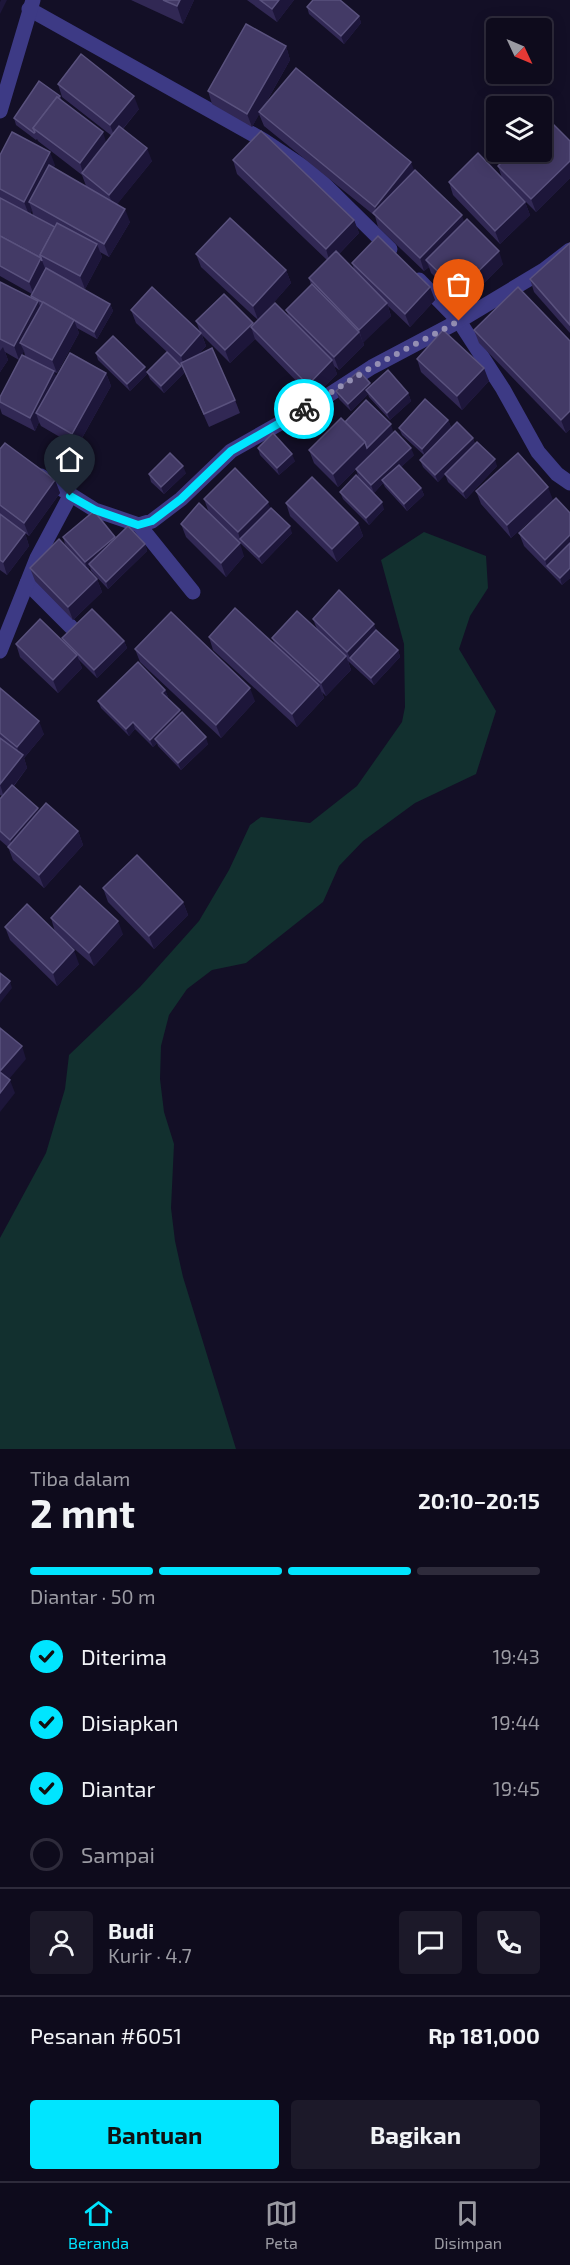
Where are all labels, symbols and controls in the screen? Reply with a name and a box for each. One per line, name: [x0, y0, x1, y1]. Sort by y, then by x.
north arrow: [486, 18, 552, 84]
map controls: [486, 18, 552, 162]
button: layers: [486, 96, 552, 162]
pin: [433, 259, 484, 321]
icon: bag: [442, 268, 475, 301]
courier: [274, 379, 334, 439]
icon: bike: [288, 393, 321, 426]
pin: [44, 434, 95, 496]
icon: home: [53, 443, 86, 476]
text: Tiba dalam: [30, 1466, 130, 1490]
text: 20:10–20:15: [418, 1487, 540, 1513]
text: 2 mnt: [30, 1489, 135, 1536]
text: Diantar · 50 m: [30, 1584, 155, 1608]
icon: check: [30, 1640, 63, 1673]
text: Diterima: [81, 1643, 167, 1669]
text: 19:43: [492, 1644, 540, 1668]
icon: check: [30, 1706, 63, 1739]
text: Disiapkan: [81, 1709, 179, 1735]
text: 19:44: [491, 1710, 540, 1734]
icon: check: [30, 1772, 63, 1805]
text: Diantar: [81, 1775, 155, 1801]
text: 19:45: [493, 1776, 540, 1800]
text: Sampai: [81, 1841, 155, 1867]
button: person: [30, 1911, 93, 1974]
button: chat: [399, 1911, 462, 1974]
button: phone: [477, 1911, 540, 1974]
text: Budi: [108, 1917, 154, 1943]
text: Kurir · 4.7: [108, 1943, 192, 1967]
text: Pesanan #6051: [30, 2022, 182, 2048]
text: Rp 181,000: [428, 2022, 540, 2048]
button: Bantuan: [30, 2100, 279, 2169]
button: Bagikan: [291, 2100, 540, 2169]
tab: Beranda: [68, 2197, 129, 2252]
tab: Peta: [265, 2197, 298, 2252]
tab: Disimpan: [434, 2197, 502, 2252]

